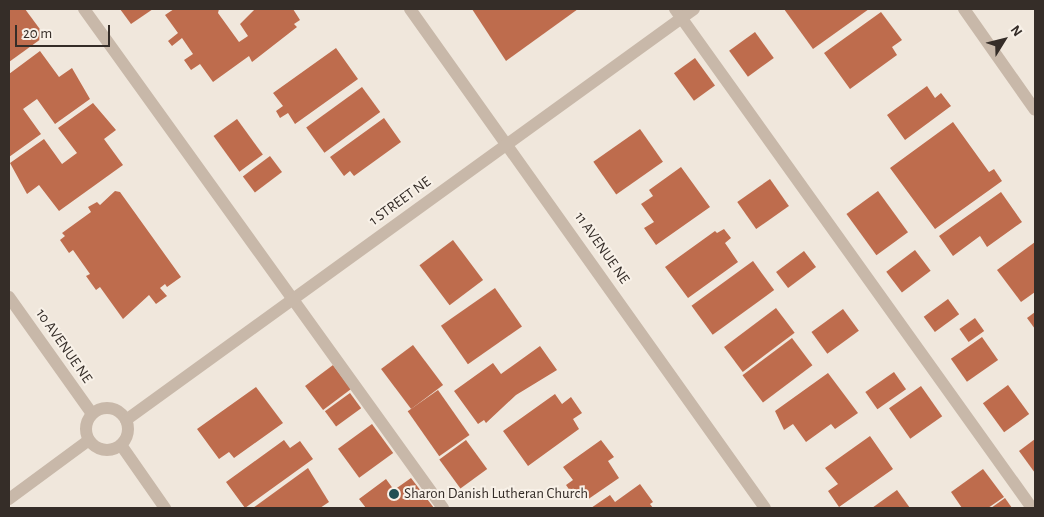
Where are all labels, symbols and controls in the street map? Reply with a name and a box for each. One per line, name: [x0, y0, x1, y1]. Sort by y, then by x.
scale bar: [18, 15, 112, 47]
north arrow: [979, 15, 1029, 65]
text: N: [1008, 23, 1025, 39]
text: 20 m: [23, 26, 52, 41]
street label: 1 STREET NE: [366, 173, 434, 229]
street label: 11 AVENUE NE: [571, 209, 633, 287]
street label: 10 AVENUE NE: [32, 305, 96, 387]
place label: Sharon Danish Lutheran Church: [404, 485, 588, 503]
marker: Sharon Danish Lutheran Church: [388, 488, 400, 500]

